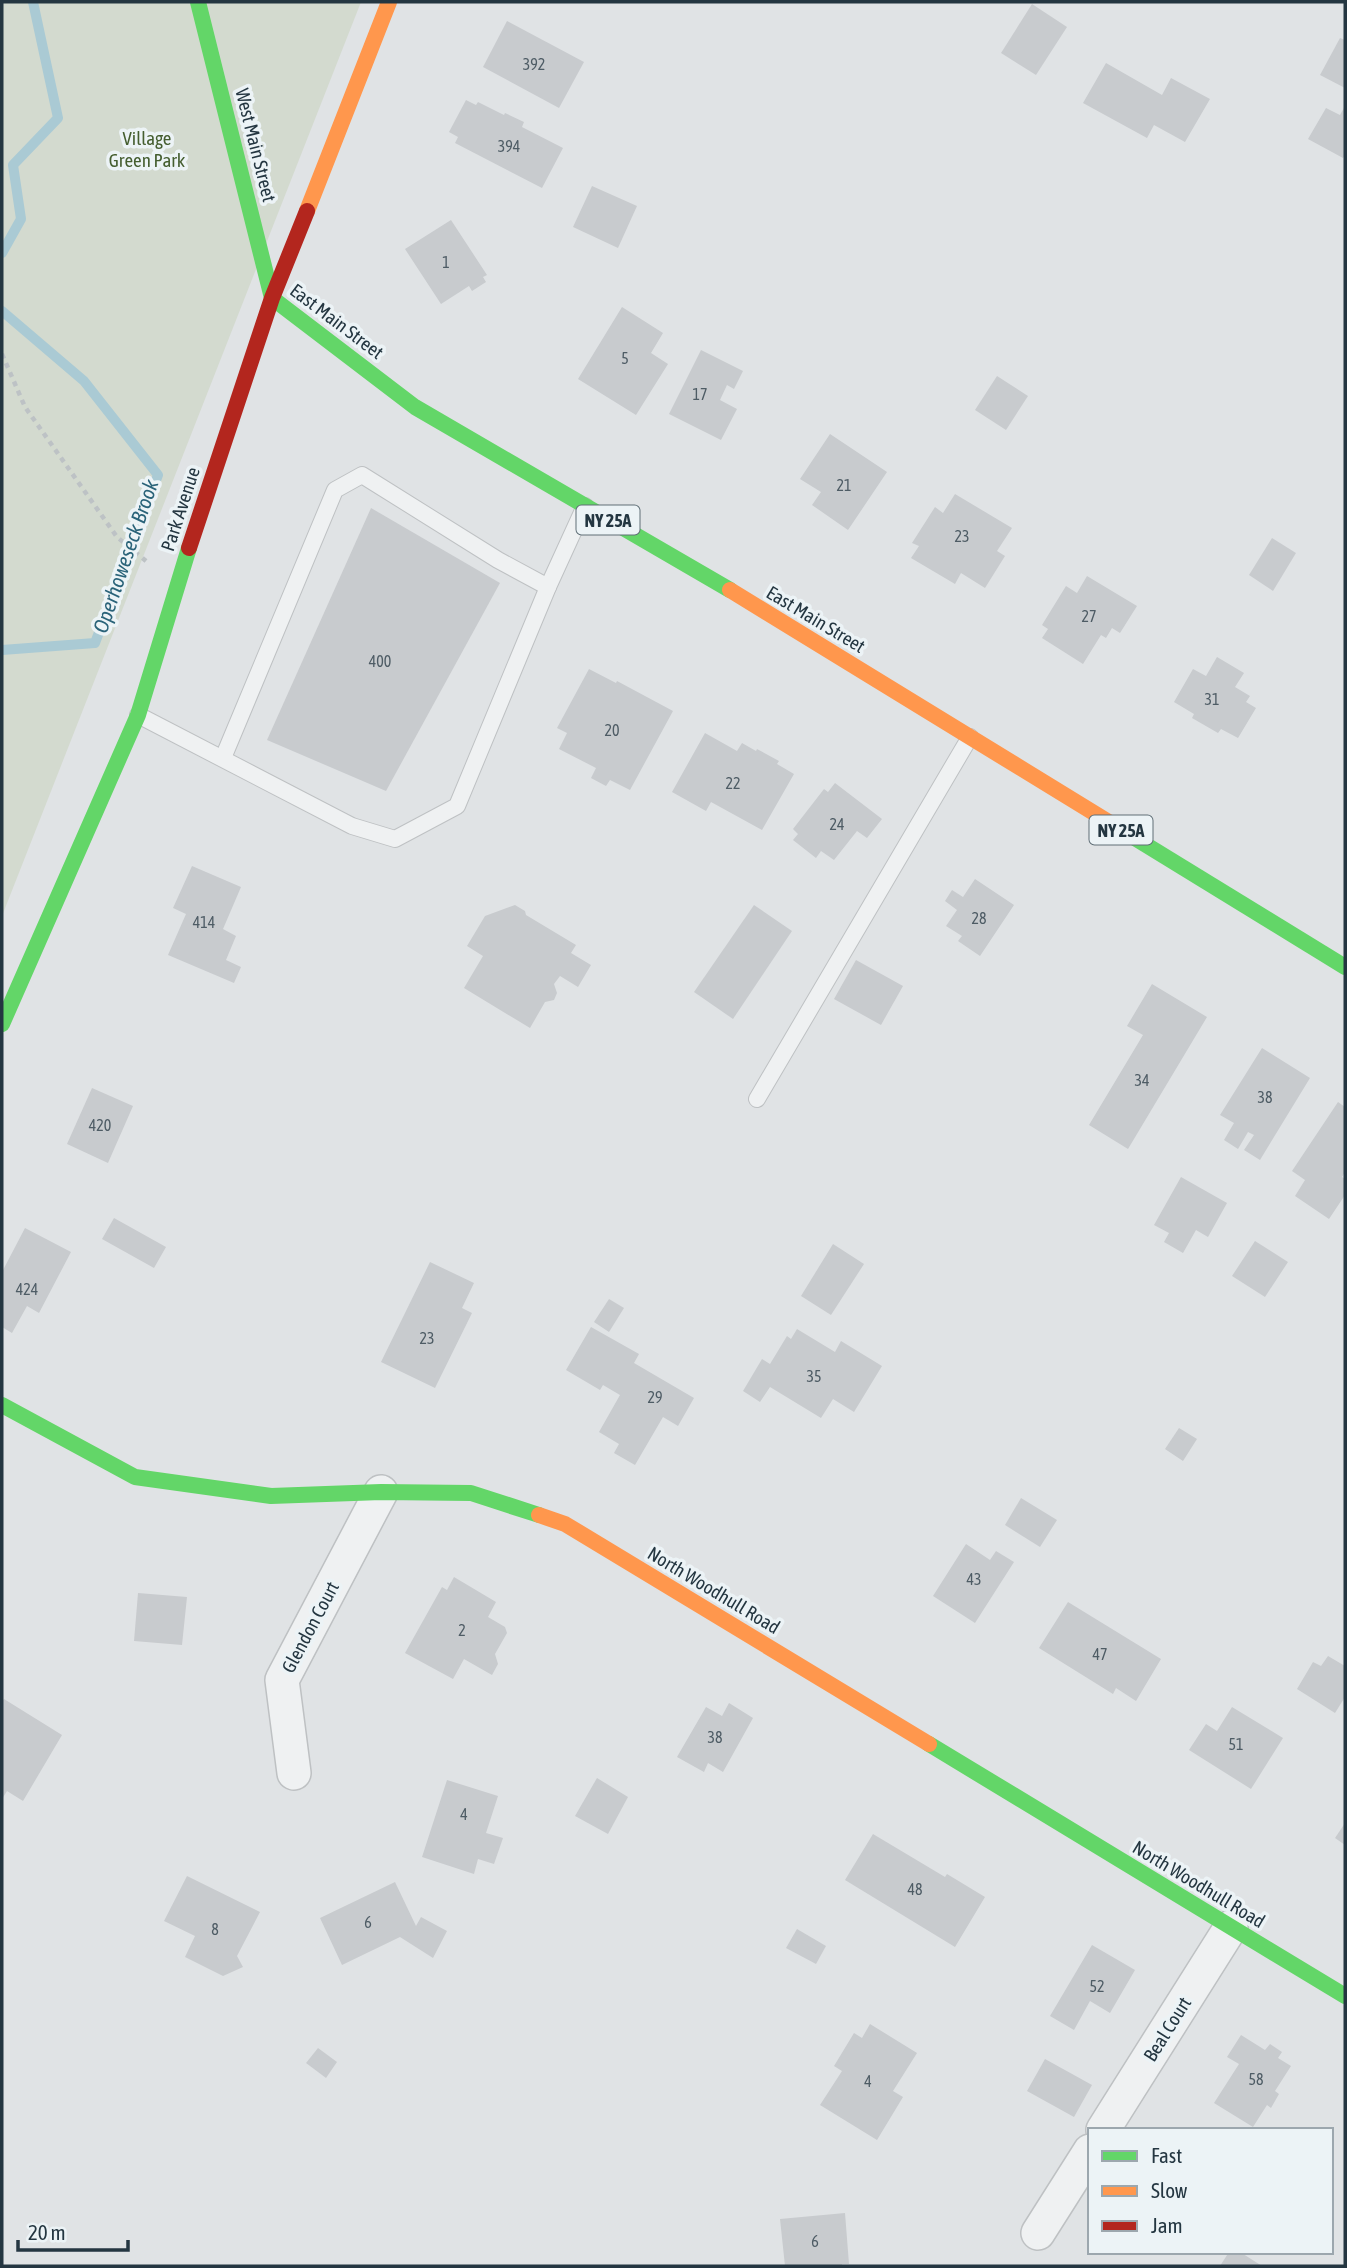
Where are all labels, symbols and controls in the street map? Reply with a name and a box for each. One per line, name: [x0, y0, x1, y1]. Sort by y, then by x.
house number: 392: [523, 55, 545, 73]
street label: West Main Street: [231, 86, 281, 204]
park label: Village Green Park: [109, 127, 186, 171]
house number: 394: [498, 137, 520, 155]
house number: 1: [442, 253, 450, 271]
street label: East Main Street: [286, 279, 388, 363]
house number: 5: [621, 349, 629, 367]
house number: 17: [692, 385, 708, 403]
street label: Park Avenue: [156, 464, 204, 554]
water label: Operhoweseck Brook: [88, 475, 163, 636]
house number: 21: [836, 476, 852, 494]
road number: NY 25A: [576, 506, 640, 534]
house number: 23: [954, 527, 970, 545]
street label: East Main Street: [763, 581, 869, 657]
house number: 27: [1081, 607, 1097, 625]
house number: 400: [369, 652, 391, 670]
house number: 31: [1204, 690, 1220, 708]
house number: 20: [604, 721, 620, 739]
house number: 22: [725, 774, 741, 792]
house number: 24: [829, 815, 845, 833]
road number: NY 25A: [1090, 816, 1152, 844]
house number: 28: [971, 909, 987, 927]
house number: 414: [193, 913, 215, 931]
house number: 34: [1134, 1071, 1150, 1089]
house number: 38: [1257, 1088, 1273, 1106]
house number: 420: [89, 1116, 111, 1134]
house number: 424: [16, 1280, 38, 1298]
house number: 23: [419, 1329, 435, 1347]
house number: 35: [806, 1367, 822, 1385]
house number: 29: [647, 1388, 663, 1406]
street label: North Woodhull Road: [644, 1542, 784, 1638]
house number: 43: [966, 1570, 982, 1588]
street label: Glendon Court: [277, 1578, 343, 1676]
house number: 2: [458, 1621, 466, 1639]
house number: 47: [1092, 1645, 1108, 1663]
house number: 38: [707, 1728, 723, 1746]
house number: 51: [1228, 1735, 1244, 1753]
house number: 4: [460, 1805, 468, 1823]
street label: North Woodhull Road: [1129, 1836, 1269, 1932]
house number: 48: [907, 1880, 923, 1898]
house number: 6: [364, 1913, 372, 1931]
house number: 8: [211, 1920, 219, 1938]
house number: 52: [1089, 1977, 1105, 1995]
street label: Beal Court: [1139, 1993, 1195, 2065]
house number: 58: [1248, 2070, 1264, 2088]
house number: 4: [864, 2072, 872, 2090]
legend: [1088, 2128, 1333, 2254]
text: Fast: [1151, 2143, 1182, 2167]
text: Slow: [1151, 2178, 1188, 2202]
scale bar: [18, 2208, 128, 2252]
text: Jam: [1151, 2213, 1183, 2237]
text: 20 m: [28, 2220, 66, 2244]
house number: 6: [811, 2232, 819, 2250]

